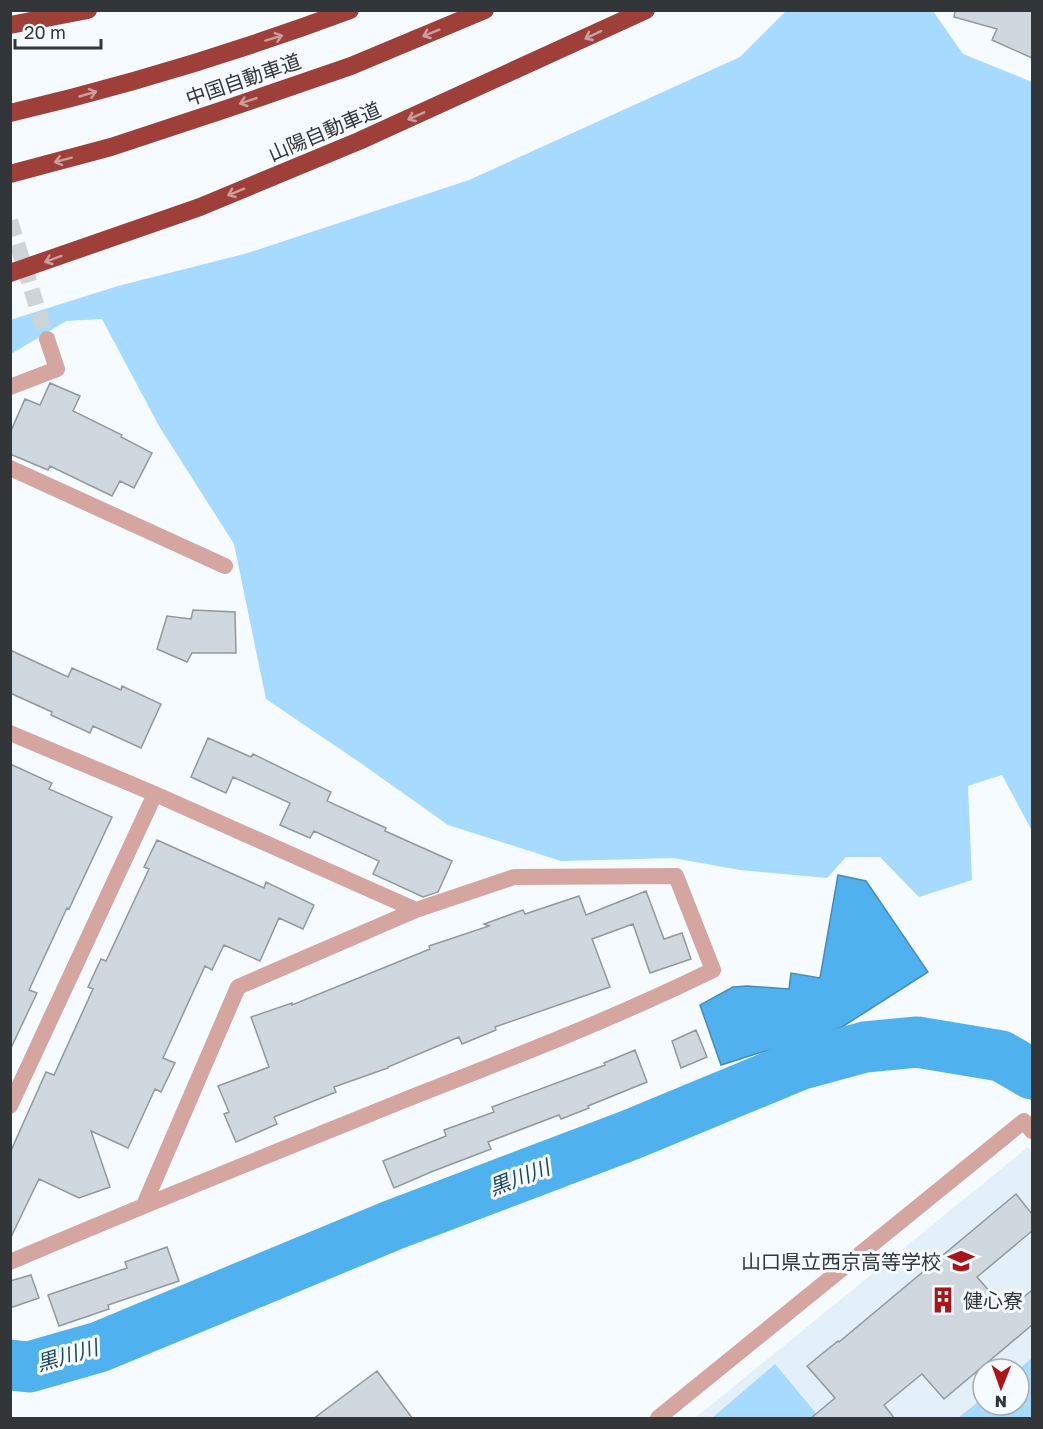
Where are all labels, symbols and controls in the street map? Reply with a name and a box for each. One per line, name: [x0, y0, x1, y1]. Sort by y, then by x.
scale bar: [15, 12, 100, 50]
text: 20 m: [24, 21, 66, 43]
one-way arrow: [422, 28, 441, 39]
one-way arrow: [585, 30, 603, 42]
one-way arrow: [264, 32, 283, 43]
street label: 中国自動車道: [182, 48, 304, 110]
one-way arrow: [78, 88, 97, 99]
one-way arrow: [239, 97, 258, 108]
street label: 山陽自動車道: [264, 97, 384, 165]
one-way arrow: [407, 110, 425, 122]
one-way arrow: [54, 155, 73, 167]
one-way arrow: [228, 187, 246, 198]
one-way arrow: [44, 254, 63, 265]
water label: 黒川川: [485, 1153, 555, 1200]
school or university icon: 山口県立西京高等学校: [946, 1246, 976, 1276]
place label: 山口県立西京高等学校: [741, 1249, 941, 1273]
building icon: 健心寮: [928, 1285, 958, 1315]
place label: 健心寮: [963, 1288, 1023, 1312]
water label: 黒川川: [33, 1333, 103, 1376]
north arrow: [971, 1357, 1031, 1417]
text: N: [994, 1392, 1007, 1412]

